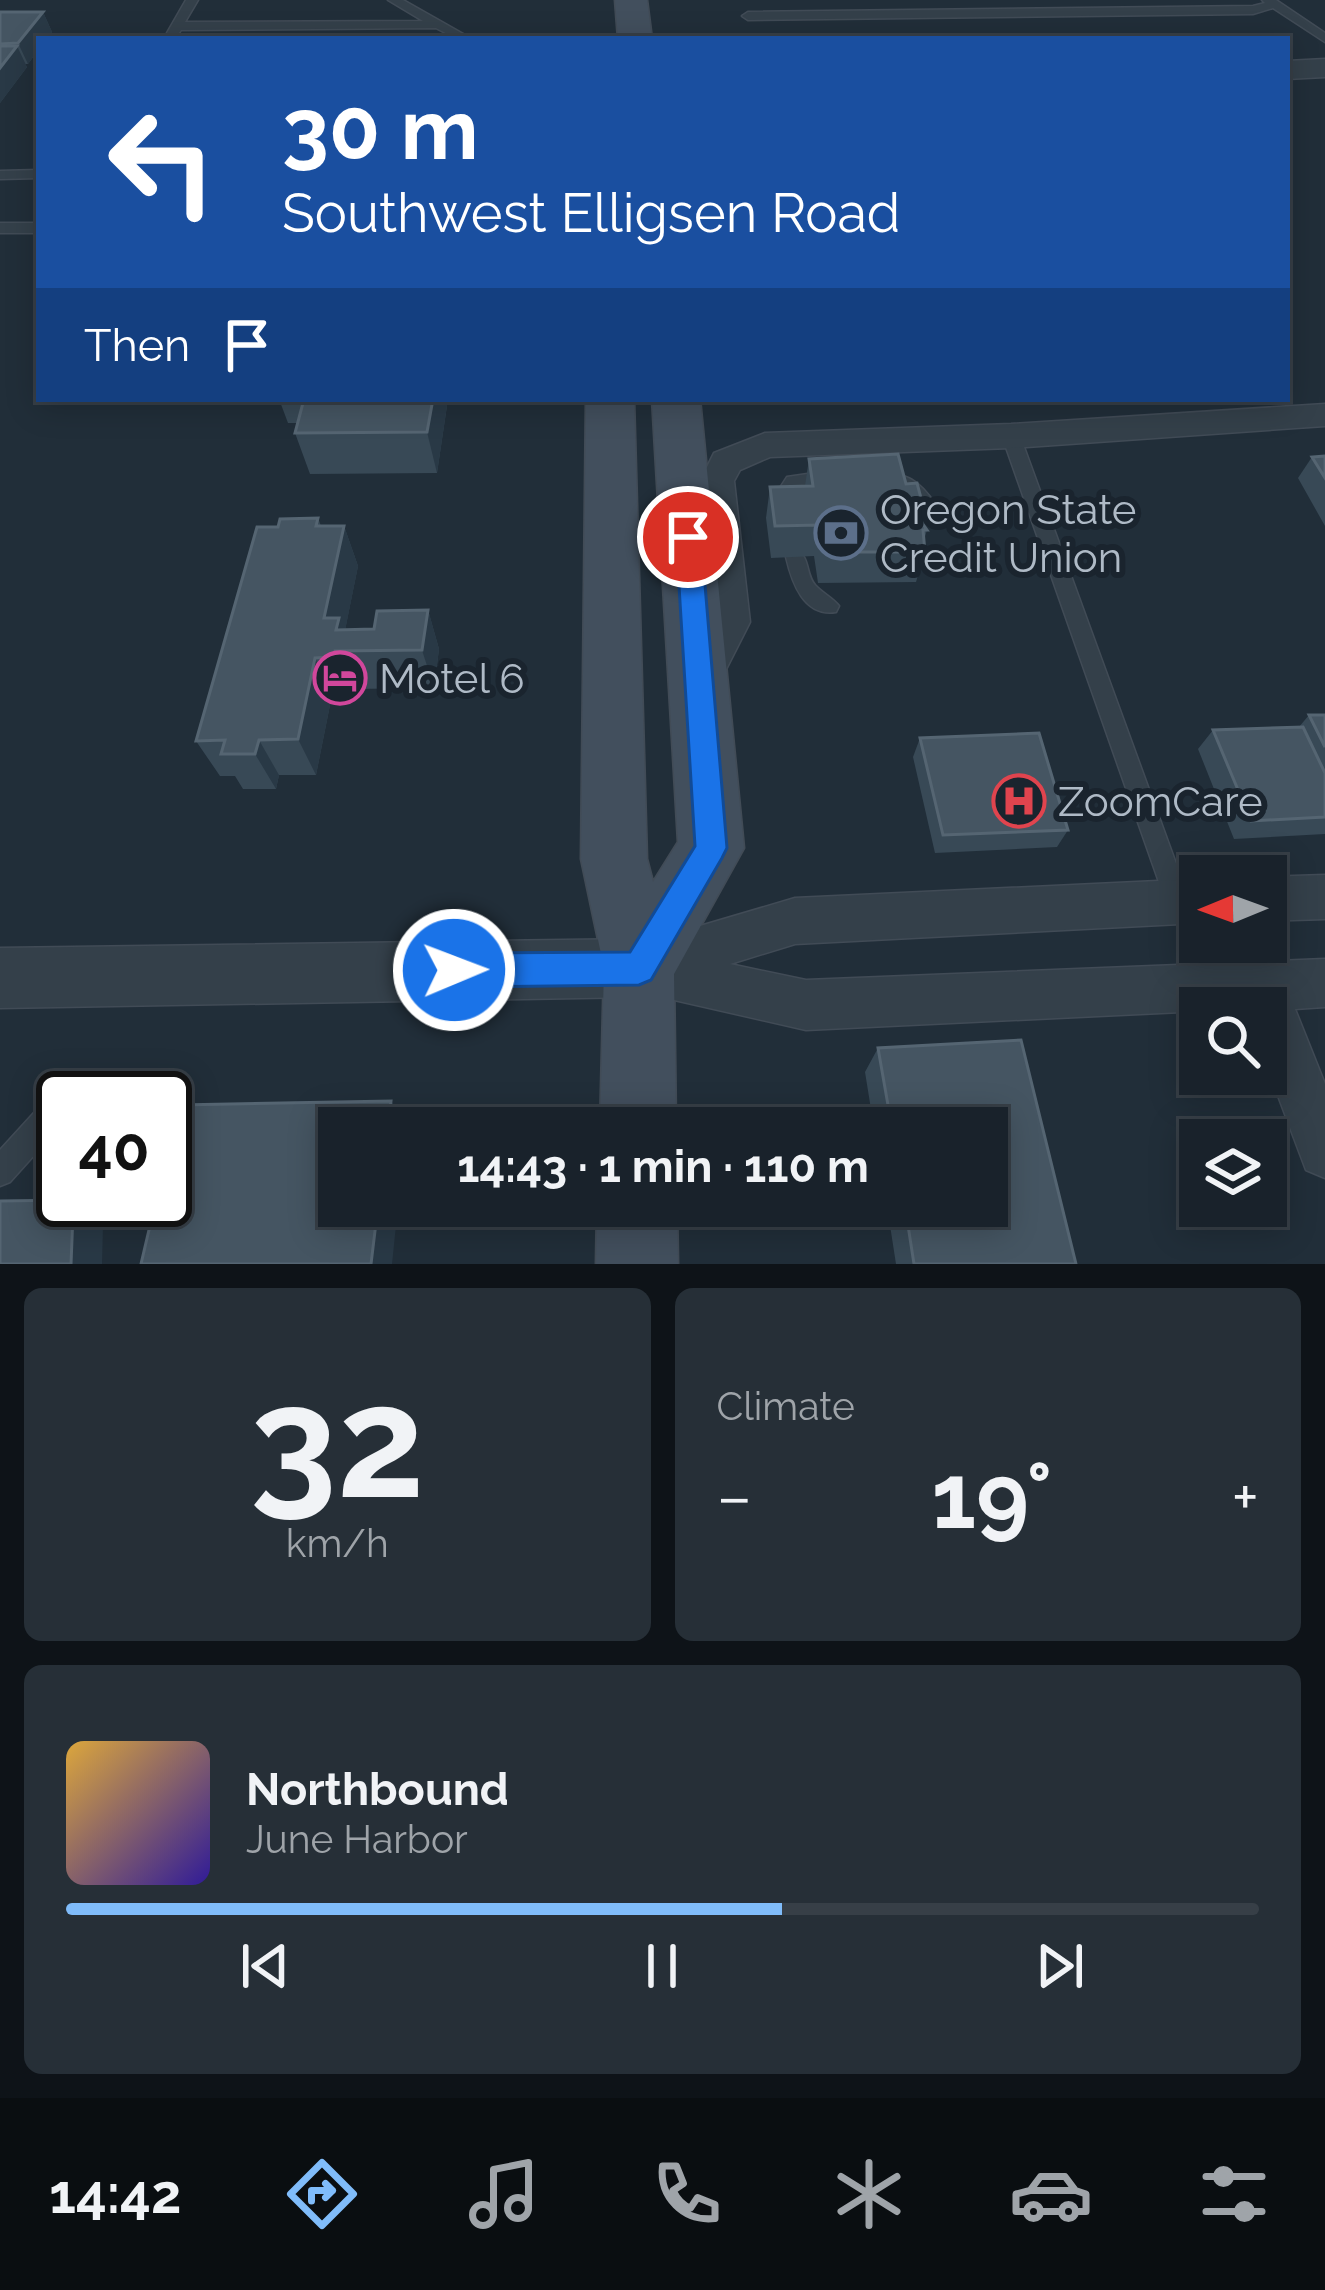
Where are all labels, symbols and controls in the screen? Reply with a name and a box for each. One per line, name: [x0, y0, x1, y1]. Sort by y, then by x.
text: 30 m: [282, 80, 479, 179]
icon: left: [84, 84, 240, 240]
text: Southwest Elligsen Road: [282, 181, 900, 245]
icon: arrive: [214, 312, 280, 378]
text: Then: [84, 319, 190, 372]
place label: Oregon State Credit Union: [880, 485, 1137, 582]
pin: [637, 486, 739, 588]
icon: arrive: [655, 504, 721, 570]
bank icon: Oregon State Credit Union: [813, 505, 869, 561]
hotel icon: Motel 6: [312, 650, 368, 706]
place label: Motel 6: [379, 654, 525, 703]
hospital icon: ZoomCare: [991, 773, 1047, 829]
place label: ZoomCare: [1058, 777, 1263, 826]
north arrow: [1179, 855, 1287, 963]
map controls: [1179, 855, 1287, 1227]
position arrow: [391, 907, 517, 1033]
button: search: [1179, 987, 1287, 1095]
speed limit sign: 40: [36, 1071, 192, 1227]
button: layers: [1179, 1119, 1287, 1227]
text: 14:43 · 1 min · 110 m: [457, 1140, 869, 1193]
text: 32: [250, 1350, 425, 1534]
text: Climate: [717, 1383, 855, 1429]
text: 19°: [932, 1443, 1052, 1549]
text: −: [717, 1458, 752, 1535]
text: +: [1232, 1458, 1259, 1535]
text: km/h: [286, 1520, 389, 1566]
text: Northbound: [246, 1763, 509, 1816]
text: June Harbor: [246, 1816, 468, 1862]
icon: previous: [232, 1933, 298, 1999]
icon: pause: [629, 1933, 695, 1999]
icon: next: [1027, 1933, 1093, 1999]
icon: directions: [280, 2152, 364, 2236]
icon: music: [462, 2152, 546, 2236]
icon: phone: [645, 2152, 729, 2236]
icon: climate: [827, 2152, 911, 2236]
icon: car: [1009, 2152, 1093, 2236]
icon: filters: [1192, 2152, 1276, 2236]
text: 14:42: [49, 2162, 181, 2226]

